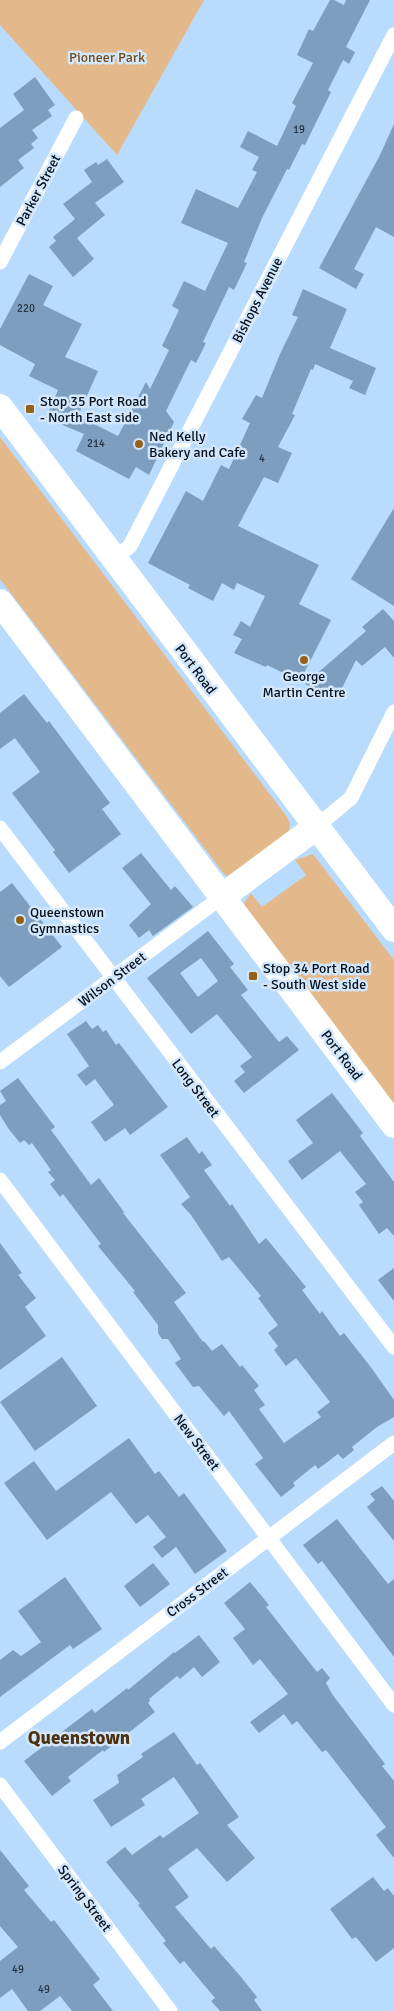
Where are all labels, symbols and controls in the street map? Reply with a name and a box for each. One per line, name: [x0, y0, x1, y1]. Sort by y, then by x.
park label: Pioneer Park: [69, 49, 145, 66]
house number: 19: [293, 123, 305, 136]
street label: Parker Street: [13, 152, 64, 229]
street label: Bishops Avenue: [229, 255, 286, 346]
house number: 220: [17, 302, 35, 315]
place label: Stop 35 Port Road - North East side: [40, 393, 147, 426]
marker: Stop 35 Port Road - North East side: [24, 403, 36, 415]
place label: Ned Kelly Bakery and Cafe: [149, 428, 246, 461]
house number: 214: [87, 437, 105, 450]
marker: Ned Kelly Bakery and Cafe: [133, 438, 145, 450]
house number: 4: [259, 452, 265, 465]
street label: Port Road: [171, 641, 220, 698]
marker: George Martin Centre: [298, 654, 310, 666]
place label: George Martin Centre: [262, 668, 346, 701]
place label: Queenstown Gymnastics: [30, 904, 104, 937]
marker: Queenstown Gymnastics: [14, 914, 26, 926]
street label: Wilson Street: [75, 948, 150, 1010]
place label: Stop 34 Port Road - South West side: [263, 960, 370, 993]
marker: Stop 34 Port Road - South West side: [247, 970, 259, 982]
street label: Port Road: [317, 1027, 366, 1084]
street label: Long Street: [168, 1056, 223, 1121]
street label: New Street: [170, 1411, 223, 1474]
street label: Cross Street: [163, 1564, 231, 1621]
district label: Queenstown: [28, 1726, 130, 1750]
street label: Spring Street: [54, 1862, 115, 1935]
house number: 49: [12, 1963, 24, 1976]
house number: 49: [38, 1983, 50, 1996]

